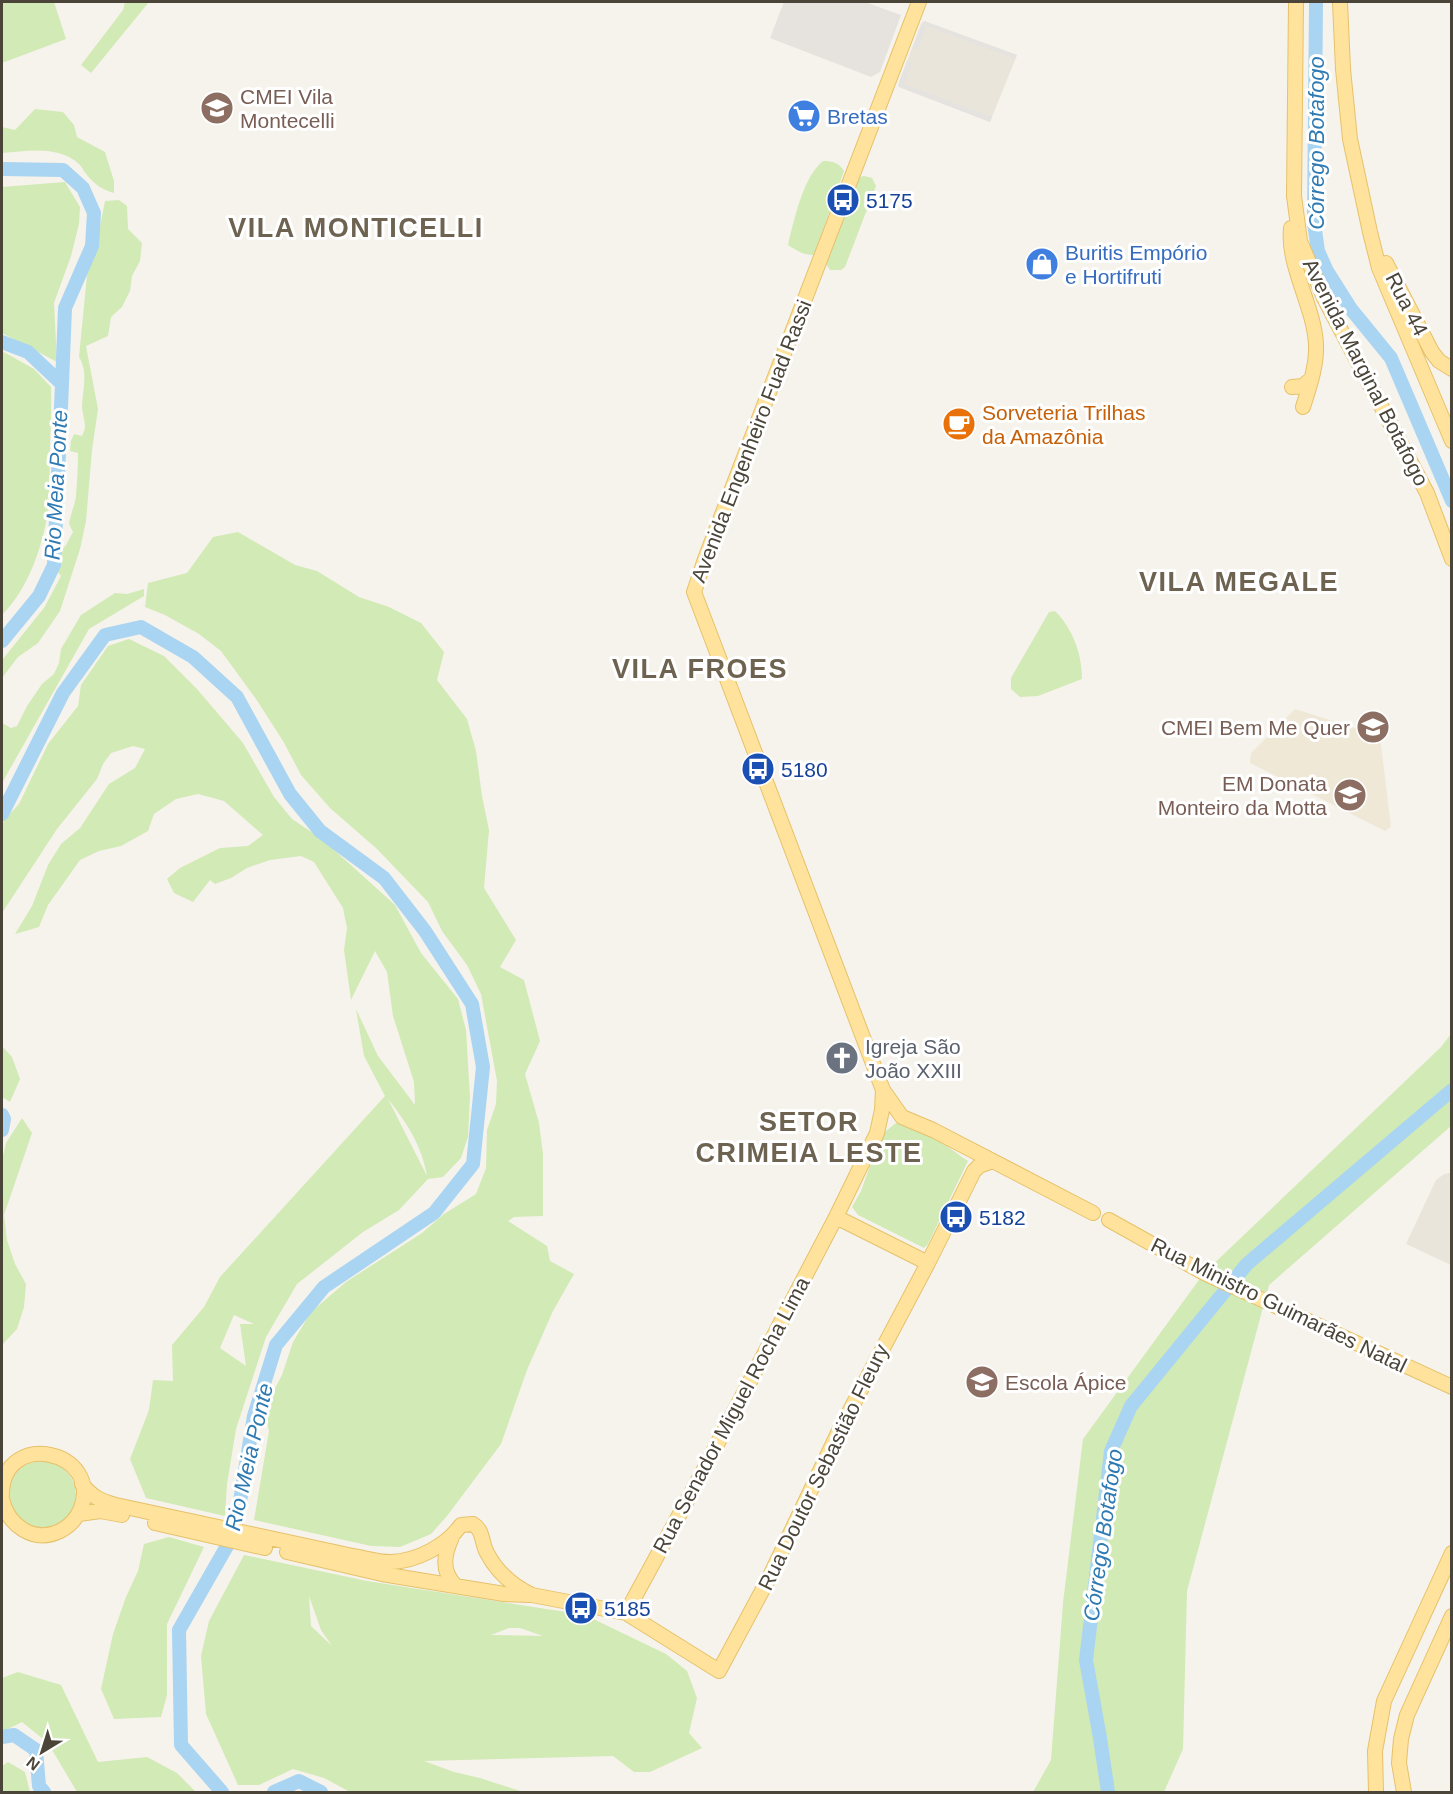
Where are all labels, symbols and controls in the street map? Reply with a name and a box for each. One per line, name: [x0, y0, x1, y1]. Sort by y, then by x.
water label: Córrego Botafogo: [1304, 56, 1329, 230]
place label: CMEI Vila Montecelli: [240, 85, 335, 132]
school or university icon: CMEI Vila Montecelli: [199, 90, 235, 126]
supermarket icon: Bretas: [786, 98, 822, 134]
place label: Bretas: [827, 105, 888, 128]
bus stop icon: 5175: [825, 182, 861, 218]
place label: 5175: [866, 189, 913, 212]
district label: VILA MONTICELLI: [228, 213, 484, 243]
place label: Buritis Empório e Hortifruti: [1065, 241, 1207, 288]
shop icon: Buritis Empório e Hortifruti: [1024, 246, 1060, 282]
street label: Avenida Marginal Botafogo: [1299, 255, 1433, 489]
street label: Rua 44: [1381, 269, 1433, 340]
street label: Avenida Engenheiro Fuad Rassi: [686, 296, 816, 586]
place label: Sorveteria Trilhas da Amazônia: [982, 401, 1145, 448]
cafe icon: Sorveteria Trilhas da Amazônia: [941, 406, 977, 442]
water label: Rio Meia Ponte: [40, 409, 72, 561]
district label: VILA MEGALE: [1139, 567, 1339, 597]
district label: VILA FROES: [612, 654, 788, 684]
school or university icon: CMEI Bem Me Quer: [1355, 709, 1391, 745]
place label: CMEI Bem Me Quer: [1161, 716, 1350, 739]
bus stop icon: 5180: [740, 751, 776, 787]
place label: 5180: [781, 758, 828, 781]
place label: EM Donata Monteiro da Motta: [1158, 772, 1327, 819]
school or university icon: EM Donata Monteiro da Motta: [1332, 777, 1368, 813]
place label: Igreja São João XXIII: [865, 1035, 962, 1082]
church icon: Igreja São João XXIII: [824, 1040, 860, 1076]
district label: SETOR CRIMEIA LESTE: [695, 1107, 923, 1168]
bus stop icon: 5182: [938, 1199, 974, 1235]
place label: 5182: [979, 1206, 1026, 1229]
street label: Rua Ministro Guimarães Natal: [1148, 1233, 1410, 1377]
street label: Rua Senador Miguel Rocha Lima: [648, 1273, 814, 1557]
street label: Rua Doutor Sebastião Fleury: [753, 1340, 893, 1594]
school or university icon: Escola Ápice: [964, 1364, 1000, 1400]
place label: Escola Ápice: [1005, 1371, 1126, 1394]
water label: Rio Meia Ponte: [220, 1381, 278, 1533]
water label: Córrego Botafogo: [1079, 1447, 1127, 1623]
bus stop icon: 5185: [563, 1590, 599, 1626]
place label: 5185: [604, 1597, 651, 1620]
north arrow: [12, 1722, 72, 1782]
text: N: [23, 1753, 43, 1774]

